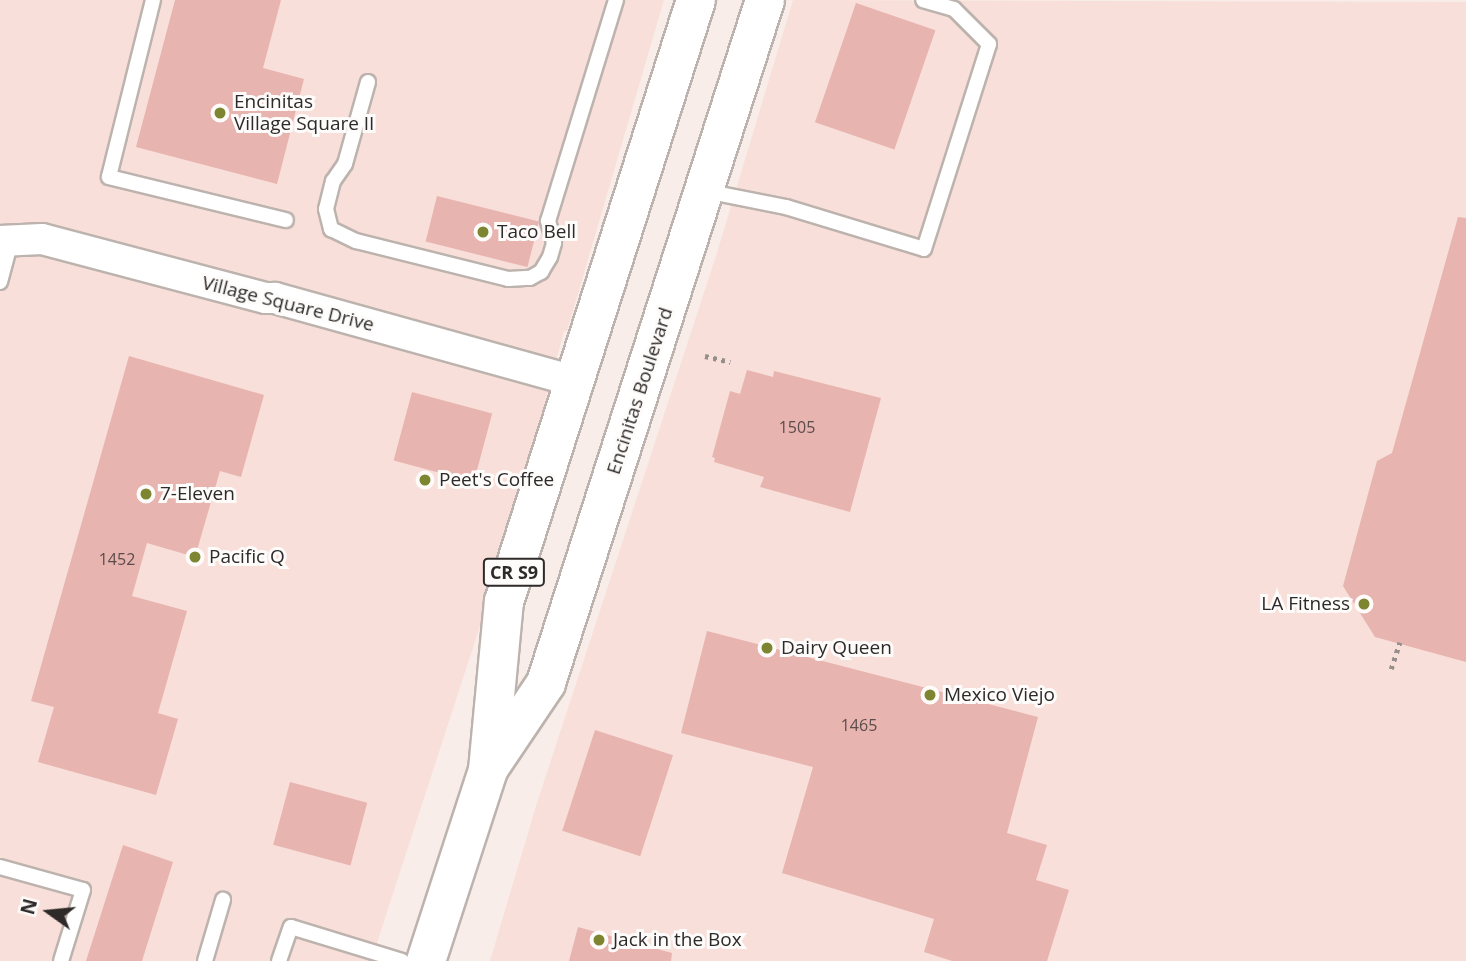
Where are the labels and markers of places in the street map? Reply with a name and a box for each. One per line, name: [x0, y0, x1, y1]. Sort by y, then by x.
place label: Encinitas Village Square II: [234, 91, 374, 135]
marker: Encinitas Village Square II: [212, 105, 228, 121]
place label: Taco Bell: [497, 221, 576, 243]
marker: Taco Bell: [475, 224, 491, 240]
place label: Peet's Coffee: [439, 469, 554, 491]
marker: Peet's Coffee: [417, 472, 433, 488]
place label: 7-Eleven: [160, 483, 235, 505]
marker: 7-Eleven: [138, 486, 154, 502]
place label: Pacific Q: [209, 546, 285, 568]
marker: Pacific Q: [187, 549, 203, 565]
place label: LA Fitness: [1261, 593, 1350, 615]
marker: LA Fitness: [1356, 596, 1372, 612]
place label: Dairy Queen: [781, 637, 892, 659]
marker: Dairy Queen: [759, 640, 775, 656]
place label: Mexico Viejo: [944, 684, 1055, 706]
marker: Mexico Viejo: [922, 687, 938, 703]
place label: Jack in the Box: [613, 929, 742, 951]
marker: Jack in the Box: [591, 932, 607, 948]

